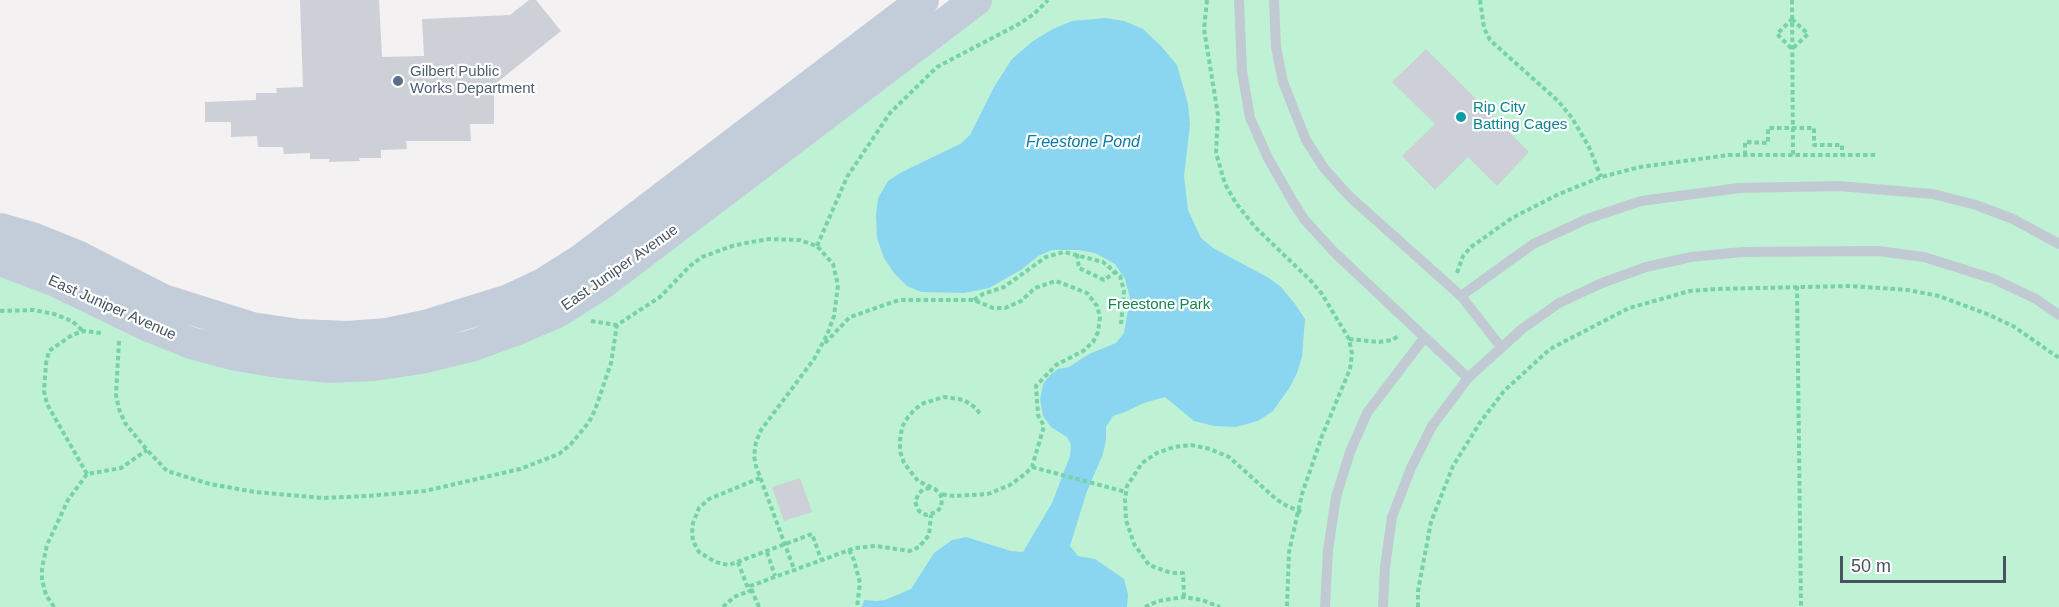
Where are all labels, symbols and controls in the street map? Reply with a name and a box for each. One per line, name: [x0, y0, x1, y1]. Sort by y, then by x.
place label: Gilbert Public Works Department: [410, 63, 535, 98]
marker: Gilbert Public Works Department: [391, 74, 405, 88]
place label: Rip City Batting Cages: [1473, 99, 1567, 134]
marker: Rip City Batting Cages: [1454, 110, 1468, 124]
water label: Freestone Pond: [1026, 133, 1140, 153]
street label: East Juniper Avenue: [558, 221, 682, 315]
street label: East Juniper Avenue: [45, 272, 179, 344]
park label: Freestone Park: [1108, 296, 1210, 314]
scale bar: [1843, 544, 2010, 582]
text: 50 m: [1851, 556, 1891, 576]

